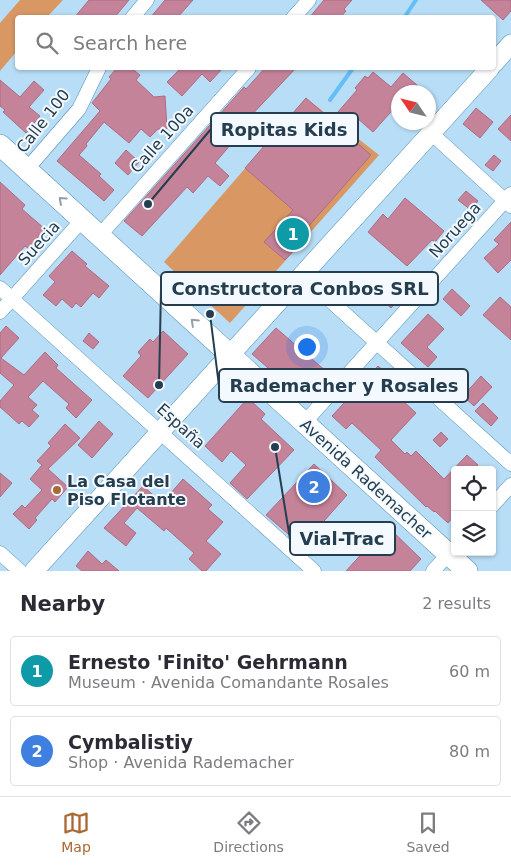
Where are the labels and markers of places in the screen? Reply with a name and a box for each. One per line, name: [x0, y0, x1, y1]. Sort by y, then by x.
callout: Ropitas Kids: [211, 113, 358, 146]
pin: 1: [277, 215, 309, 253]
callout: Constructora Conbos SRL: [161, 272, 438, 305]
callout: Rademacher y Rosales: [219, 369, 468, 402]
pin: 2: [298, 468, 330, 506]
place label: La Casa del Piso Flotante: [67, 472, 186, 509]
marker: La Casa del Piso Flotante: [51, 484, 63, 496]
callout: Vial-Trac: [290, 522, 395, 555]

